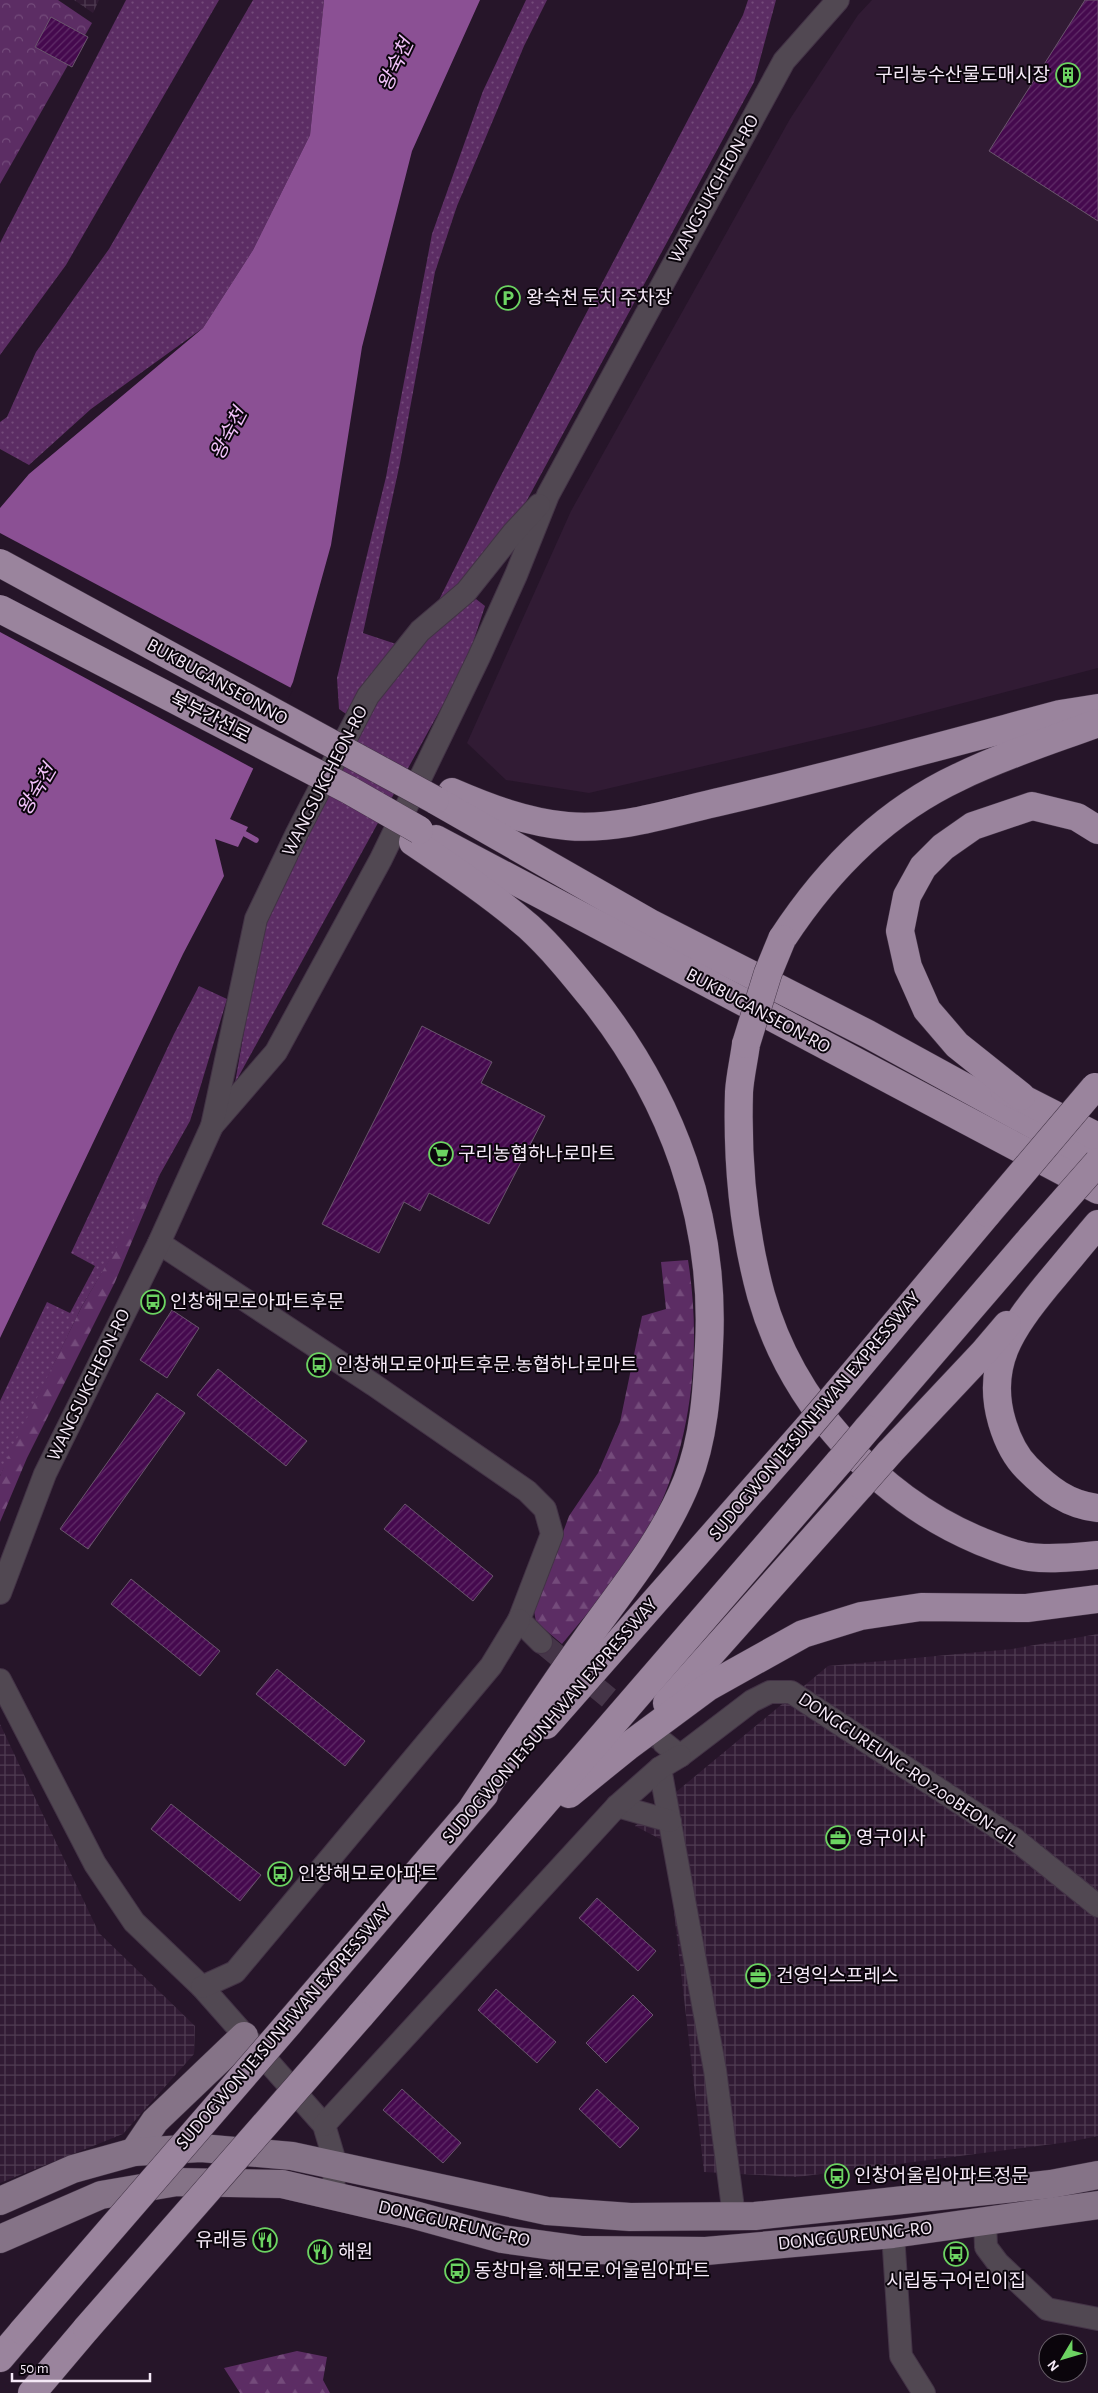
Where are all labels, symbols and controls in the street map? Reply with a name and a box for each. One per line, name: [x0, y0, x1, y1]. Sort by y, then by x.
water label: 왕숙천: [374, 33, 418, 94]
building icon: 구리농수산물도매시장: [1055, 62, 1081, 88]
place label: 구리농수산물도매시장: [875, 65, 1050, 85]
street label: WANGSUKCHEON-RO: [665, 112, 763, 266]
parking icon: 왕숙천 둔치 주차장: [495, 285, 521, 311]
place label: 왕숙천 둔치 주차장: [526, 288, 672, 308]
water label: 왕숙천: [206, 402, 252, 463]
street label: BUKBUGANSEONNO: [143, 635, 291, 729]
street label: 북부간선로: [167, 689, 254, 746]
street label: WANGSUKCHEON-RO: [279, 703, 371, 859]
water label: 왕숙천: [13, 758, 61, 819]
street label: BUKBUGANSEON-RO: [683, 965, 833, 1057]
supermarket icon: 구리농협하나로마트: [428, 1141, 454, 1167]
place label: 구리농협하나로마트: [458, 1144, 615, 1164]
street label: SUDOGWON JE1SUNHWAN EXPRESSWAY: [706, 1288, 924, 1544]
bus stop icon: 인창해모로아파트후문: [140, 1289, 166, 1315]
place label: 인창해모로아파트후문: [170, 1292, 345, 1312]
street label: WANGSUKCHEON-RO: [44, 1306, 134, 1464]
bus stop icon: 인창해모로아파트후문.농협하나로마트: [306, 1352, 332, 1378]
place label: 인창해모로아파트후문.농협하나로마트: [336, 1355, 638, 1375]
street label: SUDOGWON JE1SUNHWAN EXPRESSWAY: [439, 1595, 661, 1847]
street label: DONGGUREUNG-RO 200BEON-GIL: [795, 1689, 1021, 1851]
office icon: 영구이사: [825, 1825, 851, 1851]
place label: 영구이사: [856, 1828, 926, 1848]
bus stop icon: 인창해모로아파트: [267, 1861, 293, 1887]
place label: 인창해모로아파트: [298, 1864, 438, 1884]
street label: SUDOGWON JE1SUNHWAN EXPRESSWAY: [173, 1901, 395, 2153]
office icon: 건영익스프레스: [745, 1963, 771, 1989]
place label: 건영익스프레스: [776, 1966, 898, 1986]
bus stop icon: 인창어울림아파트정문: [824, 2163, 850, 2189]
place label: 인창어울림아파트정문: [854, 2166, 1029, 2186]
street label: DONGGUREUNG-RO: [376, 2197, 532, 2251]
street label: DONGGUREUNG-RO: [777, 2218, 933, 2254]
restaurant icon: 유래등: [252, 2227, 278, 2253]
place label: 유래등: [196, 2230, 248, 2250]
restaurant icon: 해원: [307, 2239, 333, 2265]
bus stop icon: 시립동구어린이집: [943, 2241, 969, 2267]
place label: 해원: [338, 2242, 373, 2262]
bus stop icon: 동창마을.해모로.어울림아파트: [444, 2258, 470, 2284]
place label: 동창마을.해모로.어울림아파트: [474, 2261, 710, 2281]
place label: 시립동구어린이집: [886, 2271, 1026, 2291]
north arrow: [1038, 2333, 1088, 2383]
scale bar: [12, 2350, 150, 2382]
text: N: [1045, 2357, 1062, 2374]
text: 50 m: [20, 2361, 49, 2376]

